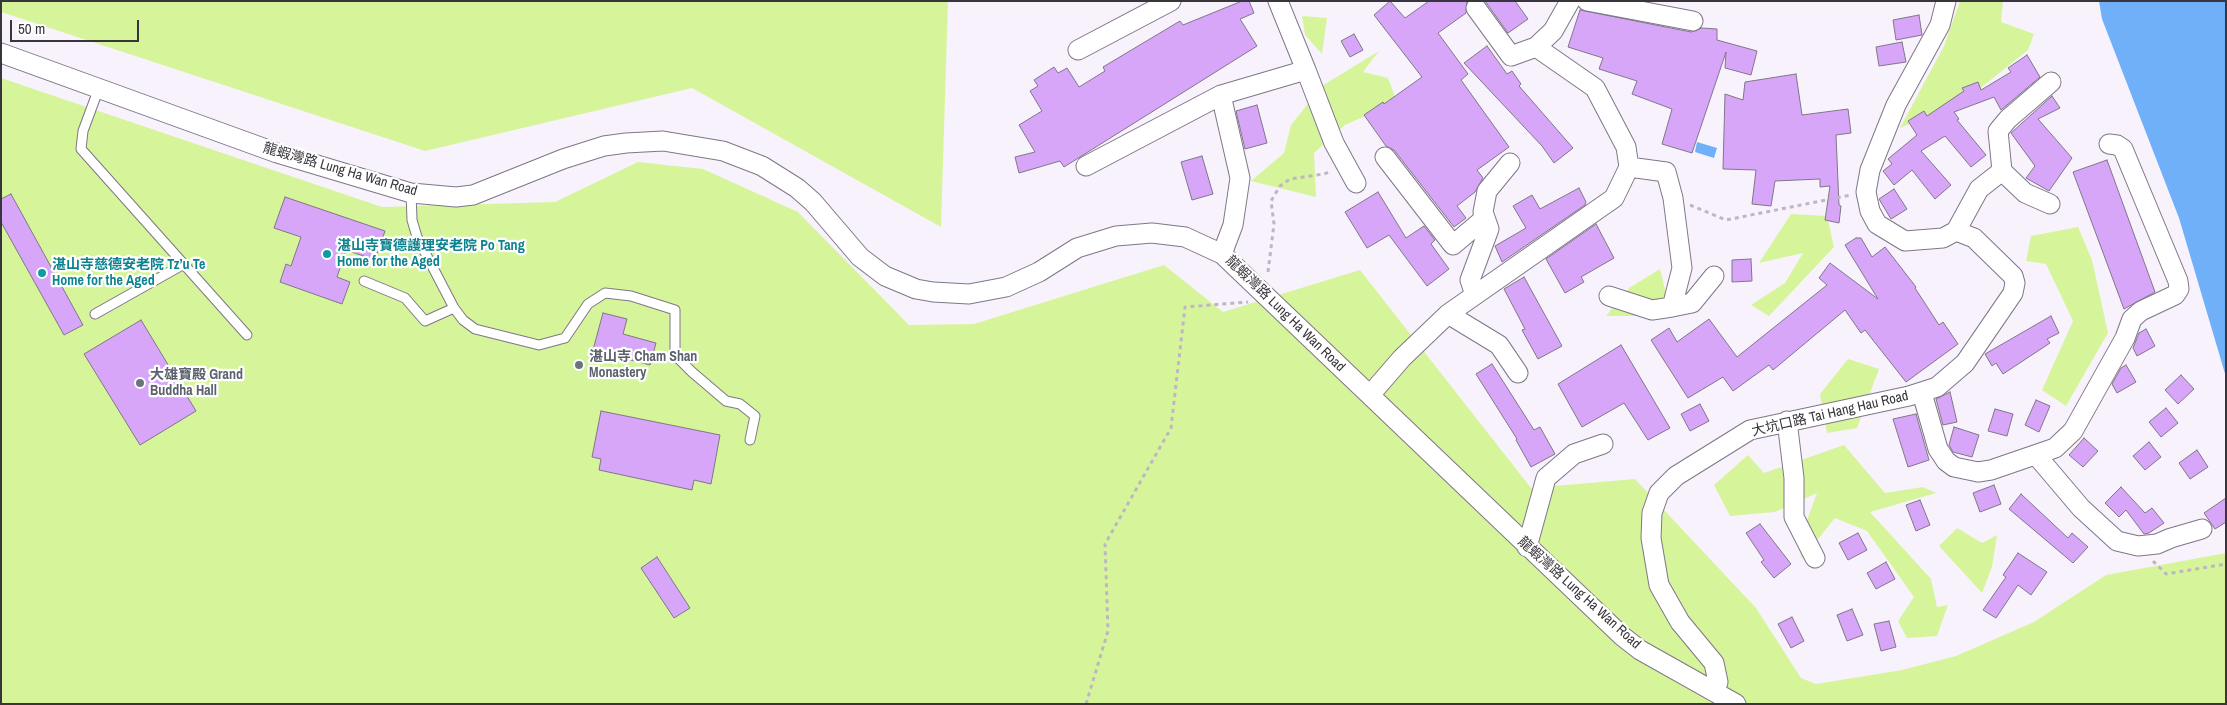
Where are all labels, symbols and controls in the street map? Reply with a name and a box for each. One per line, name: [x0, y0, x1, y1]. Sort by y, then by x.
scale bar: [12, 10, 141, 42]
text: 50 m: [18, 18, 45, 39]
street label: 龍蝦灣路 Lung Ha Wan Road: [261, 140, 419, 200]
place label: 湛山寺寶德護理安老院 Po Tang Home for the Aged: [337, 238, 525, 270]
marker: 湛山寺寶德護理安老院 Po Tang Home for the Aged: [321, 248, 333, 260]
street label: 龍蝦灣路 Lung Ha Wan Road: [1222, 253, 1348, 375]
place label: 湛山寺慈德安老院 Tz’u Te Home for the Aged: [52, 257, 205, 290]
marker: 湛山寺慈德安老院 Tz’u Te Home for the Aged: [36, 267, 48, 279]
place label: 湛山寺 Cham Shan Monastery: [589, 349, 697, 382]
marker: 湛山寺 Cham Shan Monastery: [573, 359, 585, 371]
place label: 大雄寶殿 Grand Buddha Hall: [150, 367, 243, 400]
marker: 大雄寶殿 Grand Buddha Hall: [134, 377, 146, 389]
street label: 大坑口路 Tai Hang Hau Road: [1750, 388, 1910, 440]
street label: 龍蝦灣路 Lung Ha Wan Road: [1514, 533, 1644, 653]

